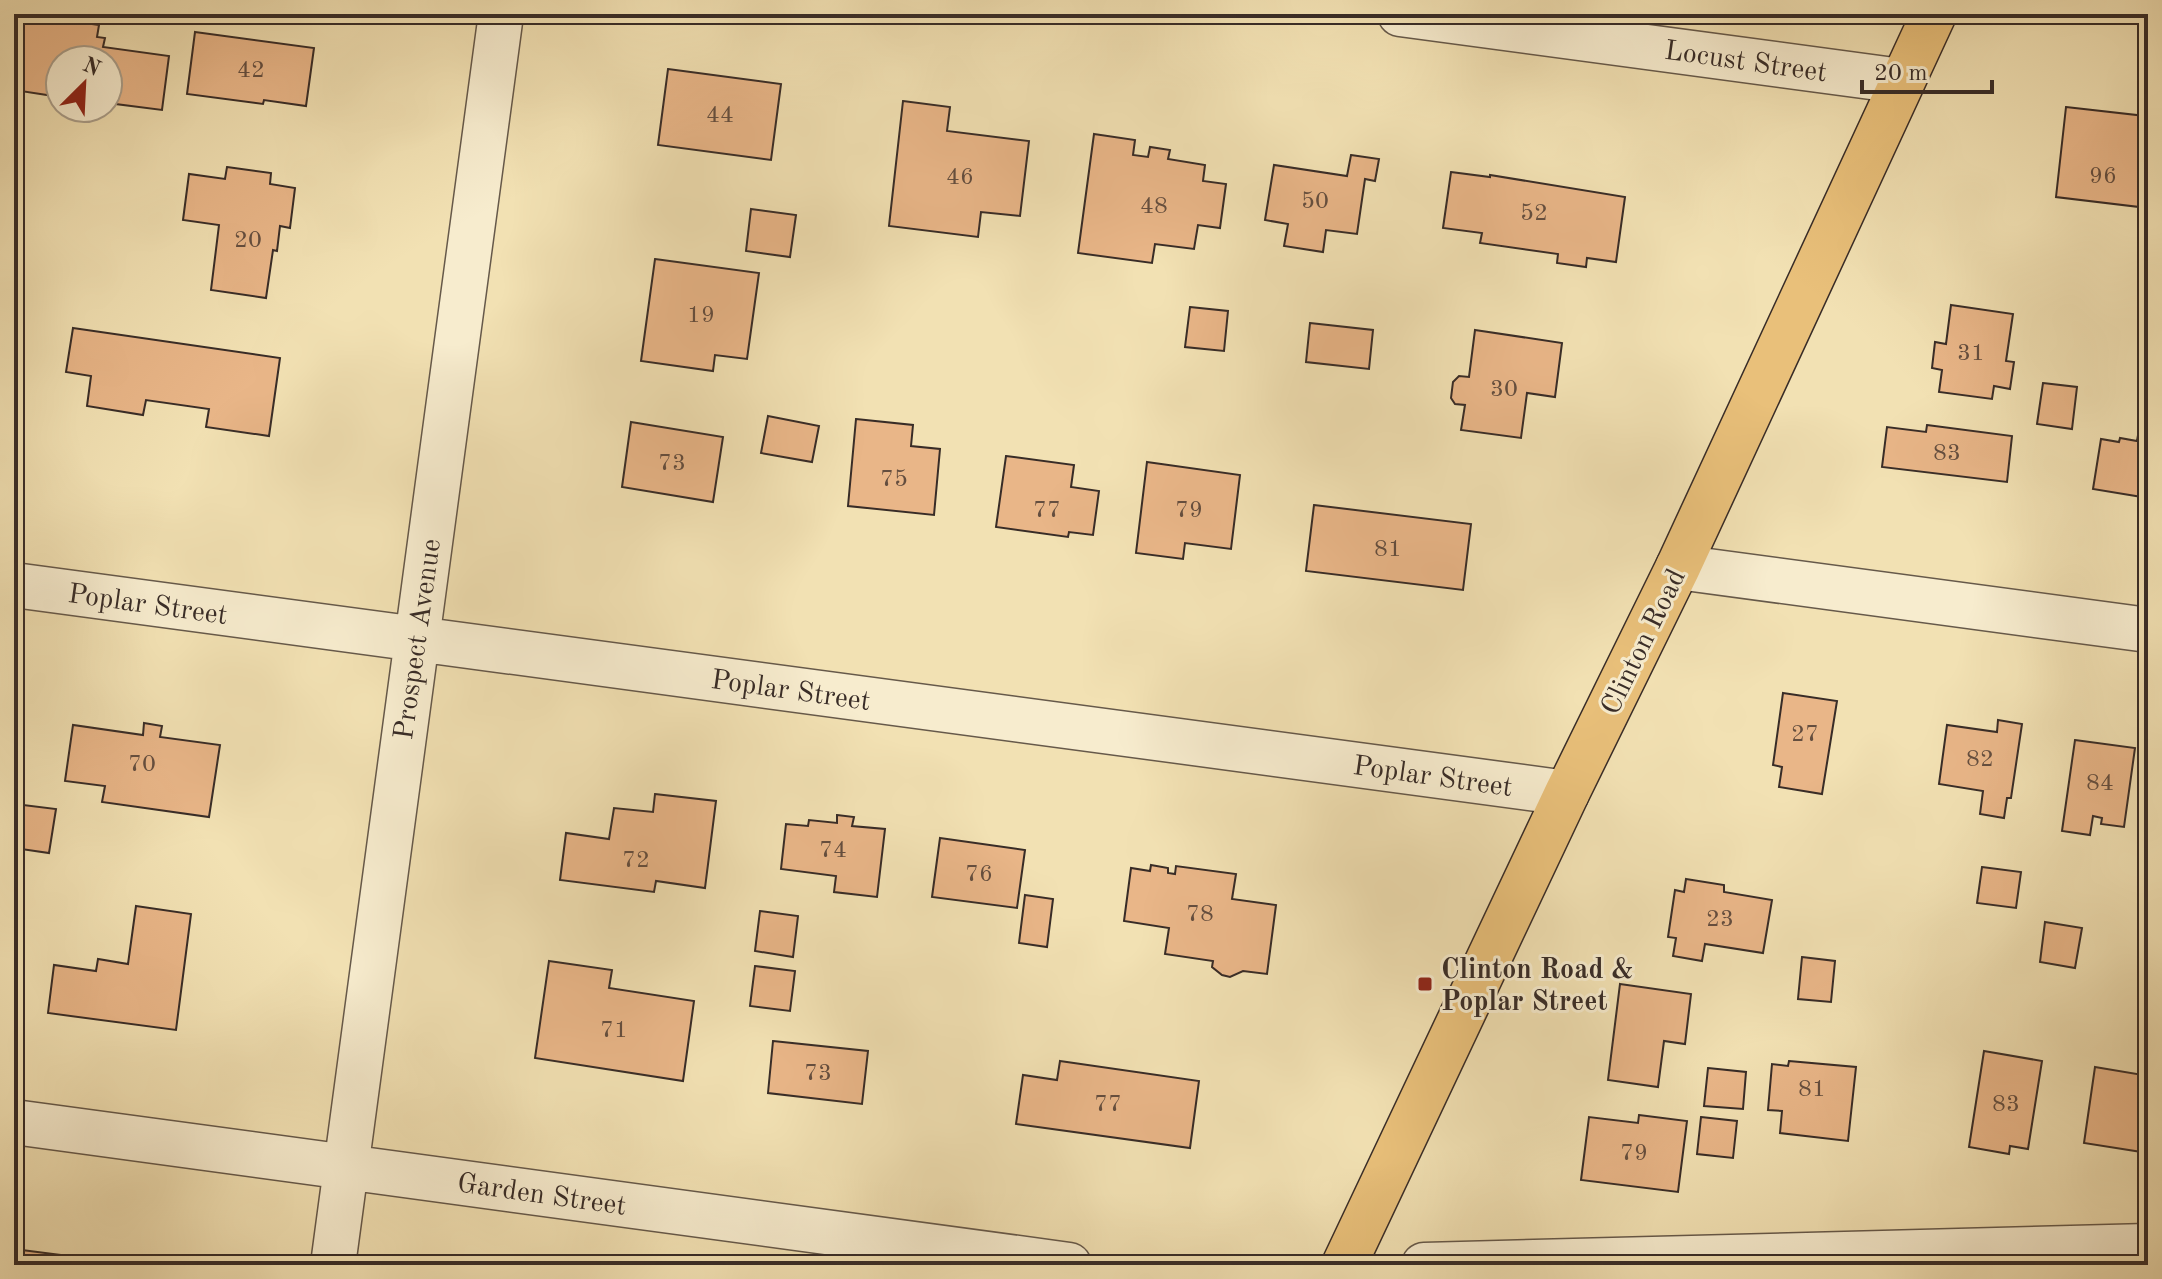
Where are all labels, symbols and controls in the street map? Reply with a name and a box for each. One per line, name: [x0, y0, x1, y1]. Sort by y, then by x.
street label: Locust Street: [1663, 38, 1829, 88]
north arrow: [44, 44, 124, 124]
scale bar: [1862, 44, 1992, 94]
text: N: [79, 54, 104, 81]
house number: 42: [237, 59, 265, 83]
text: 20 m: [1874, 62, 1928, 86]
house number: 44: [706, 104, 734, 128]
house number: 96: [2089, 165, 2117, 189]
house number: 46: [946, 166, 974, 190]
house number: 50: [1301, 190, 1329, 214]
house number: 48: [1140, 195, 1168, 219]
house number: 52: [1520, 202, 1548, 226]
house number: 20: [234, 229, 262, 253]
house number: 19: [687, 304, 715, 328]
house number: 31: [1957, 342, 1985, 366]
house number: 30: [1490, 378, 1518, 402]
house number: 83: [1933, 442, 1961, 466]
house number: 73: [658, 452, 686, 476]
house number: 75: [880, 468, 908, 492]
house number: 77: [1033, 499, 1061, 523]
house number: 79: [1175, 499, 1203, 523]
street label: Prospect Avenue: [391, 537, 447, 742]
house number: 81: [1374, 538, 1402, 562]
street label: Clinton Road: [1597, 565, 1692, 719]
street label: Poplar Street: [66, 581, 229, 631]
street label: Poplar Street: [709, 667, 872, 717]
house number: 27: [1791, 723, 1819, 747]
house number: 82: [1966, 748, 1994, 772]
house number: 70: [128, 753, 156, 777]
street label: Poplar Street: [1351, 753, 1514, 803]
house number: 84: [2086, 772, 2114, 796]
house number: 74: [819, 839, 847, 863]
house number: 72: [622, 849, 650, 873]
house number: 76: [965, 863, 993, 887]
house number: 78: [1186, 903, 1214, 927]
house number: 23: [1706, 908, 1734, 932]
place label: Clinton Road & Poplar Street: [1441, 957, 1633, 1017]
marker: Clinton Road & Poplar Street: [1416, 975, 1434, 993]
house number: 71: [600, 1019, 628, 1043]
house number: 73: [804, 1062, 832, 1086]
house number: 81: [1798, 1078, 1826, 1102]
house number: 77: [1094, 1093, 1122, 1117]
house number: 83: [1992, 1093, 2020, 1117]
house number: 79: [1620, 1142, 1648, 1166]
street label: Garden Street: [455, 1170, 628, 1222]

